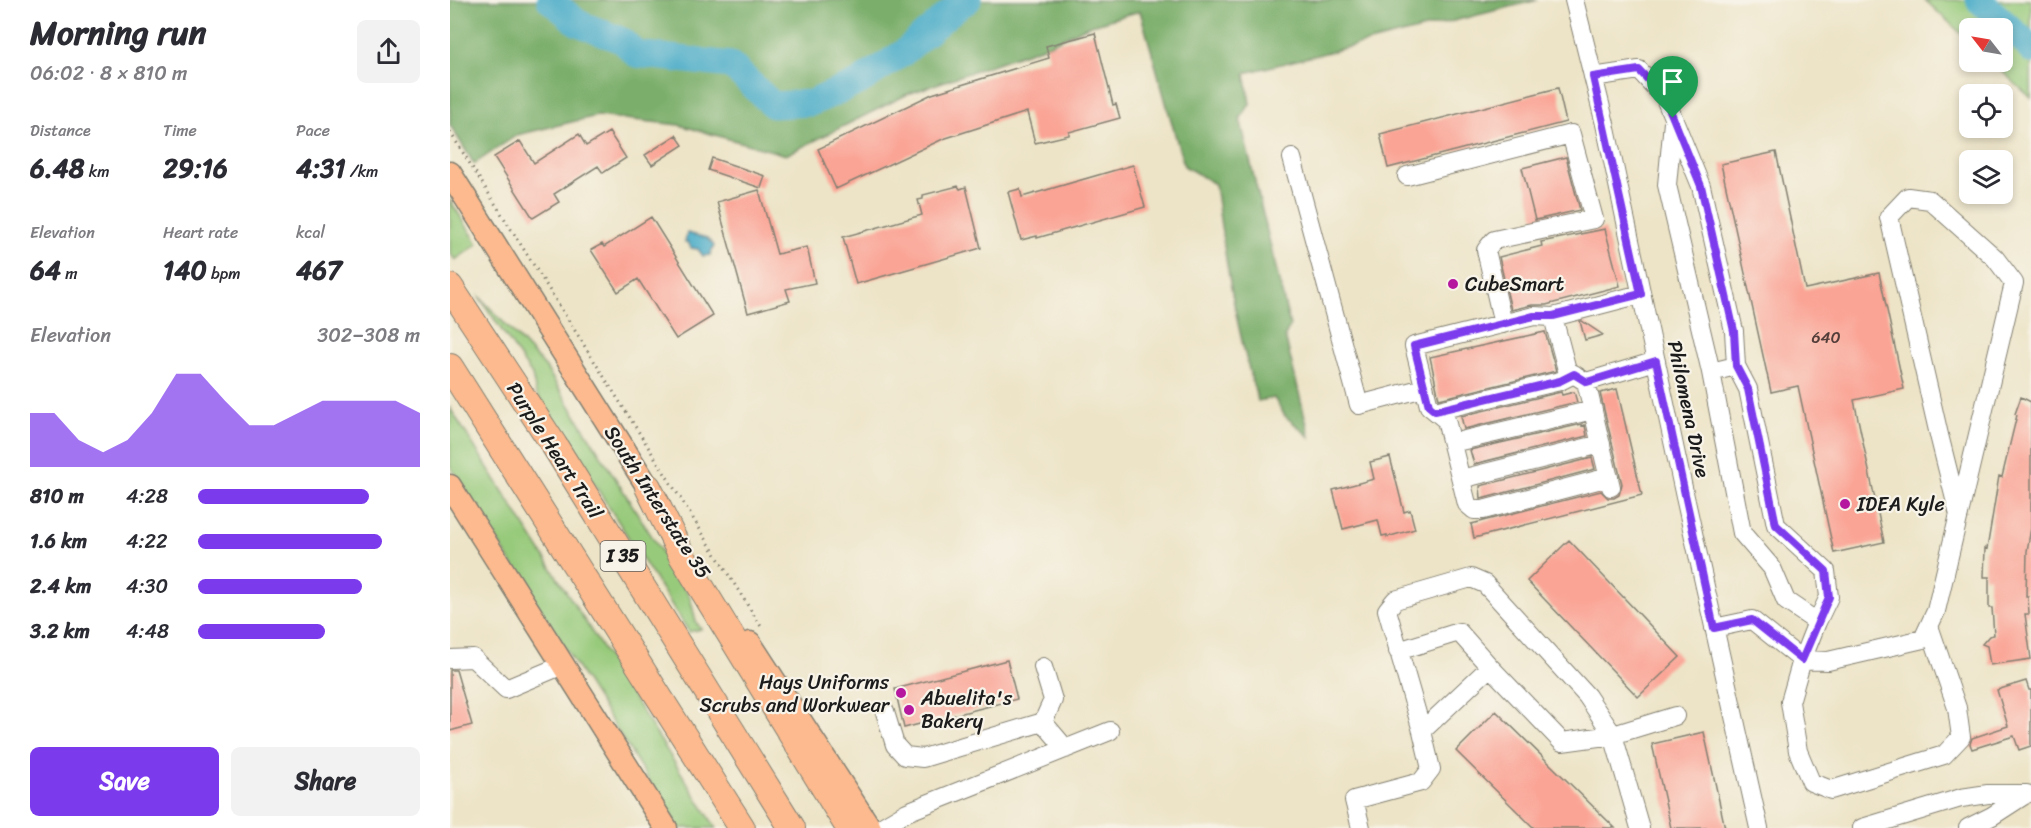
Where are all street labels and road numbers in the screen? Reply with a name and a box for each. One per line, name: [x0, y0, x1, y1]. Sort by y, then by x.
street label: Philomena Drive: [1657, 337, 1720, 481]
street label: Purple Heart Trail: [497, 375, 613, 527]
street label: South Interstate 35: [595, 418, 721, 586]
road number: I 35: [600, 541, 645, 571]

